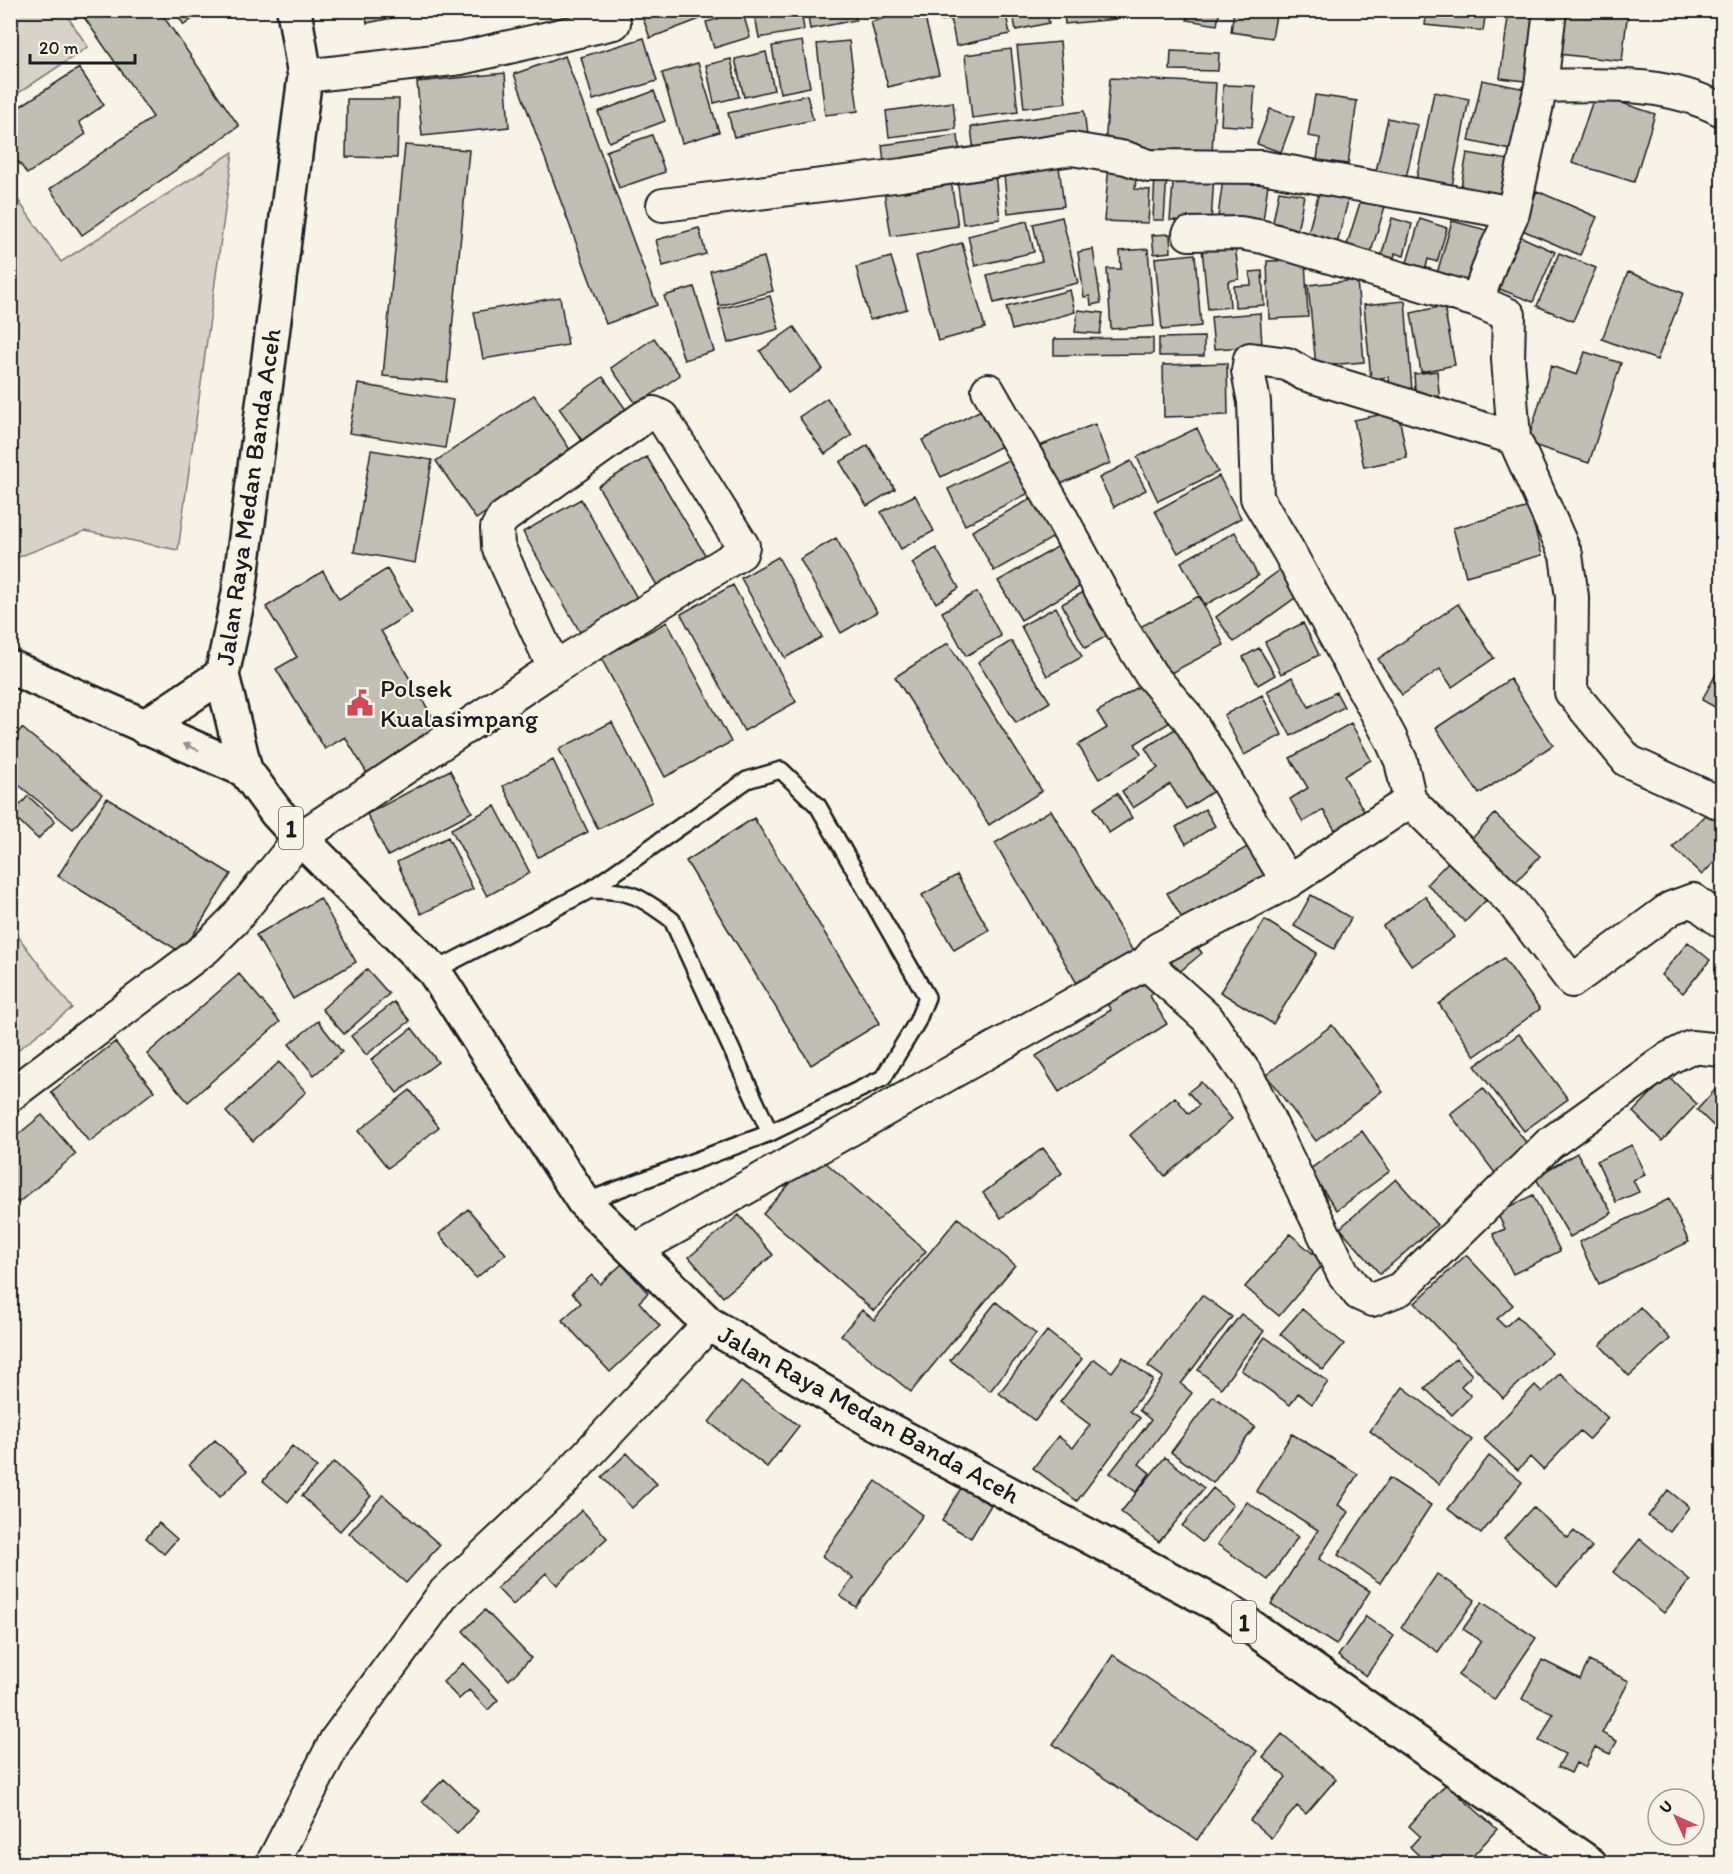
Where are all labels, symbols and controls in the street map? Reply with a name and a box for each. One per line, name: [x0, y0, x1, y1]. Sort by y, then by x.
scale bar: [30, 27, 135, 65]
text: 20 m: [39, 37, 79, 59]
street label: Jalan Raya Medan Banda Aceh: [208, 326, 288, 668]
place label: Polsek Kualasimpang: [380, 672, 539, 734]
public building icon: Polsek Kualasimpang: [345, 688, 375, 718]
one-way arrow: [182, 742, 200, 752]
road number: 1: [279, 807, 303, 849]
street label: Jalan Raya Medan Banda Aceh: [713, 1318, 1026, 1510]
road number: 1: [1232, 1601, 1256, 1643]
north arrow: [1646, 1787, 1706, 1847]
text: U: [1655, 1796, 1676, 1817]

